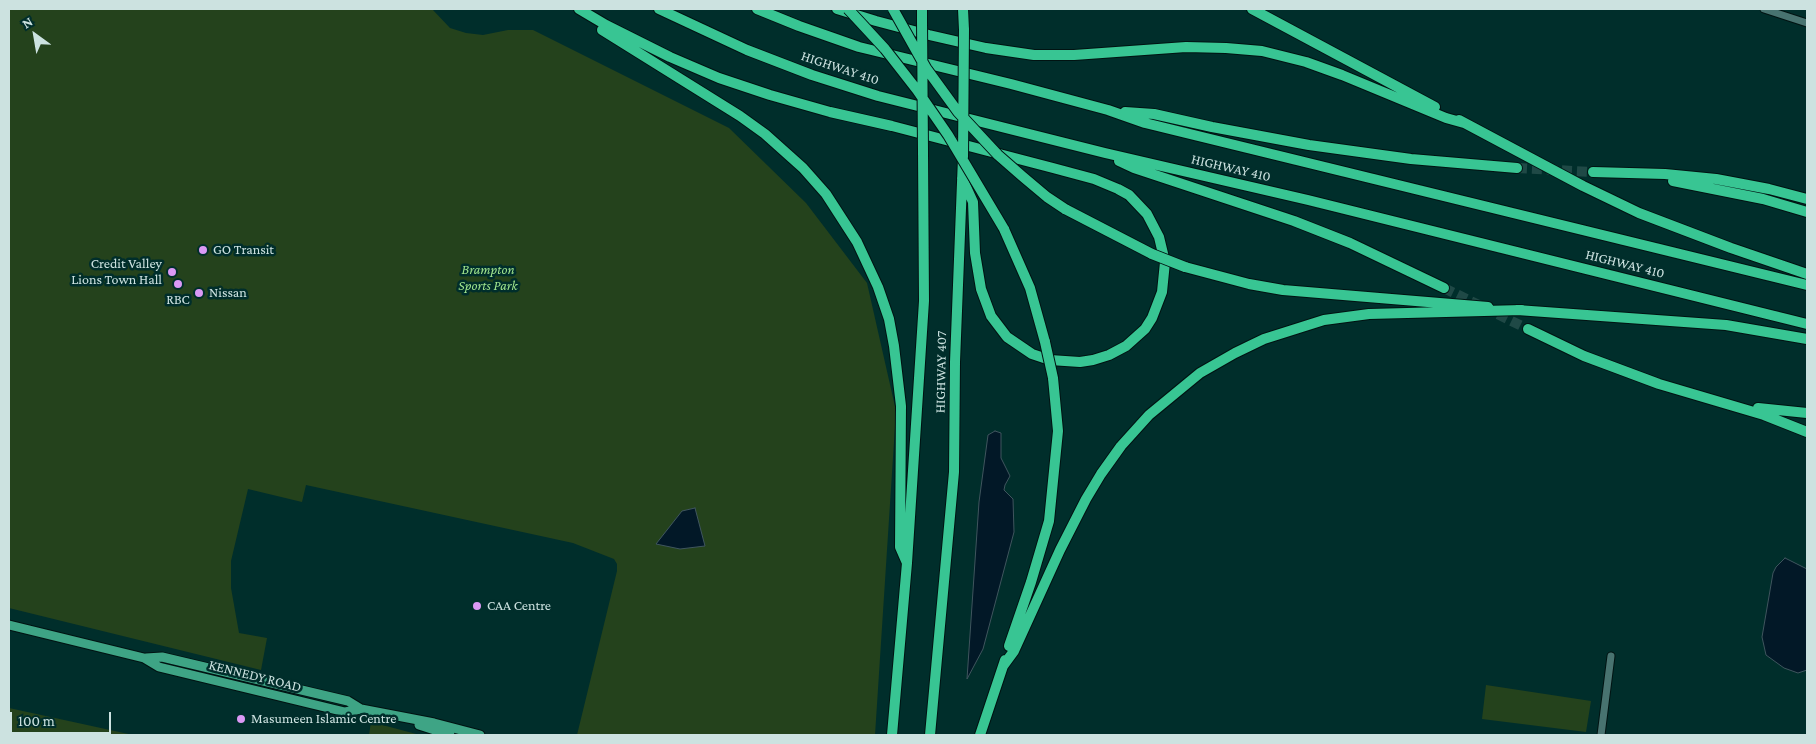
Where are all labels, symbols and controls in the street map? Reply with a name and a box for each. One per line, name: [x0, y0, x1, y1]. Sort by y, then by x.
north arrow: [10, 10, 60, 60]
text: N: [19, 13, 35, 32]
street label: HIGHWAY 410: [799, 48, 881, 88]
street label: HIGHWAY 410: [1190, 151, 1272, 185]
place label: GO Transit: [213, 242, 274, 258]
marker: GO Transit: [197, 244, 209, 256]
street label: HIGHWAY 410: [1584, 246, 1666, 282]
place label: Credit Valley Lions Town Hall: [71, 256, 162, 288]
park label: Brampton Sports Park: [458, 262, 518, 294]
marker: Credit Valley Lions Town Hall: [166, 266, 178, 278]
marker: RBC: [172, 278, 184, 290]
place label: Nissan: [209, 285, 247, 301]
marker: Nissan: [193, 287, 205, 299]
place label: RBC: [166, 292, 190, 308]
street label: HIGHWAY 407: [932, 331, 950, 413]
place label: CAA Centre: [487, 598, 551, 614]
marker: CAA Centre: [471, 600, 483, 612]
street label: KENNEDY ROAD: [207, 656, 303, 696]
scale bar: [12, 702, 114, 734]
place label: Masumeen Islamic Centre: [251, 711, 396, 727]
text: 100 m: [18, 713, 55, 729]
marker: Masumeen Islamic Centre: [235, 713, 247, 725]

